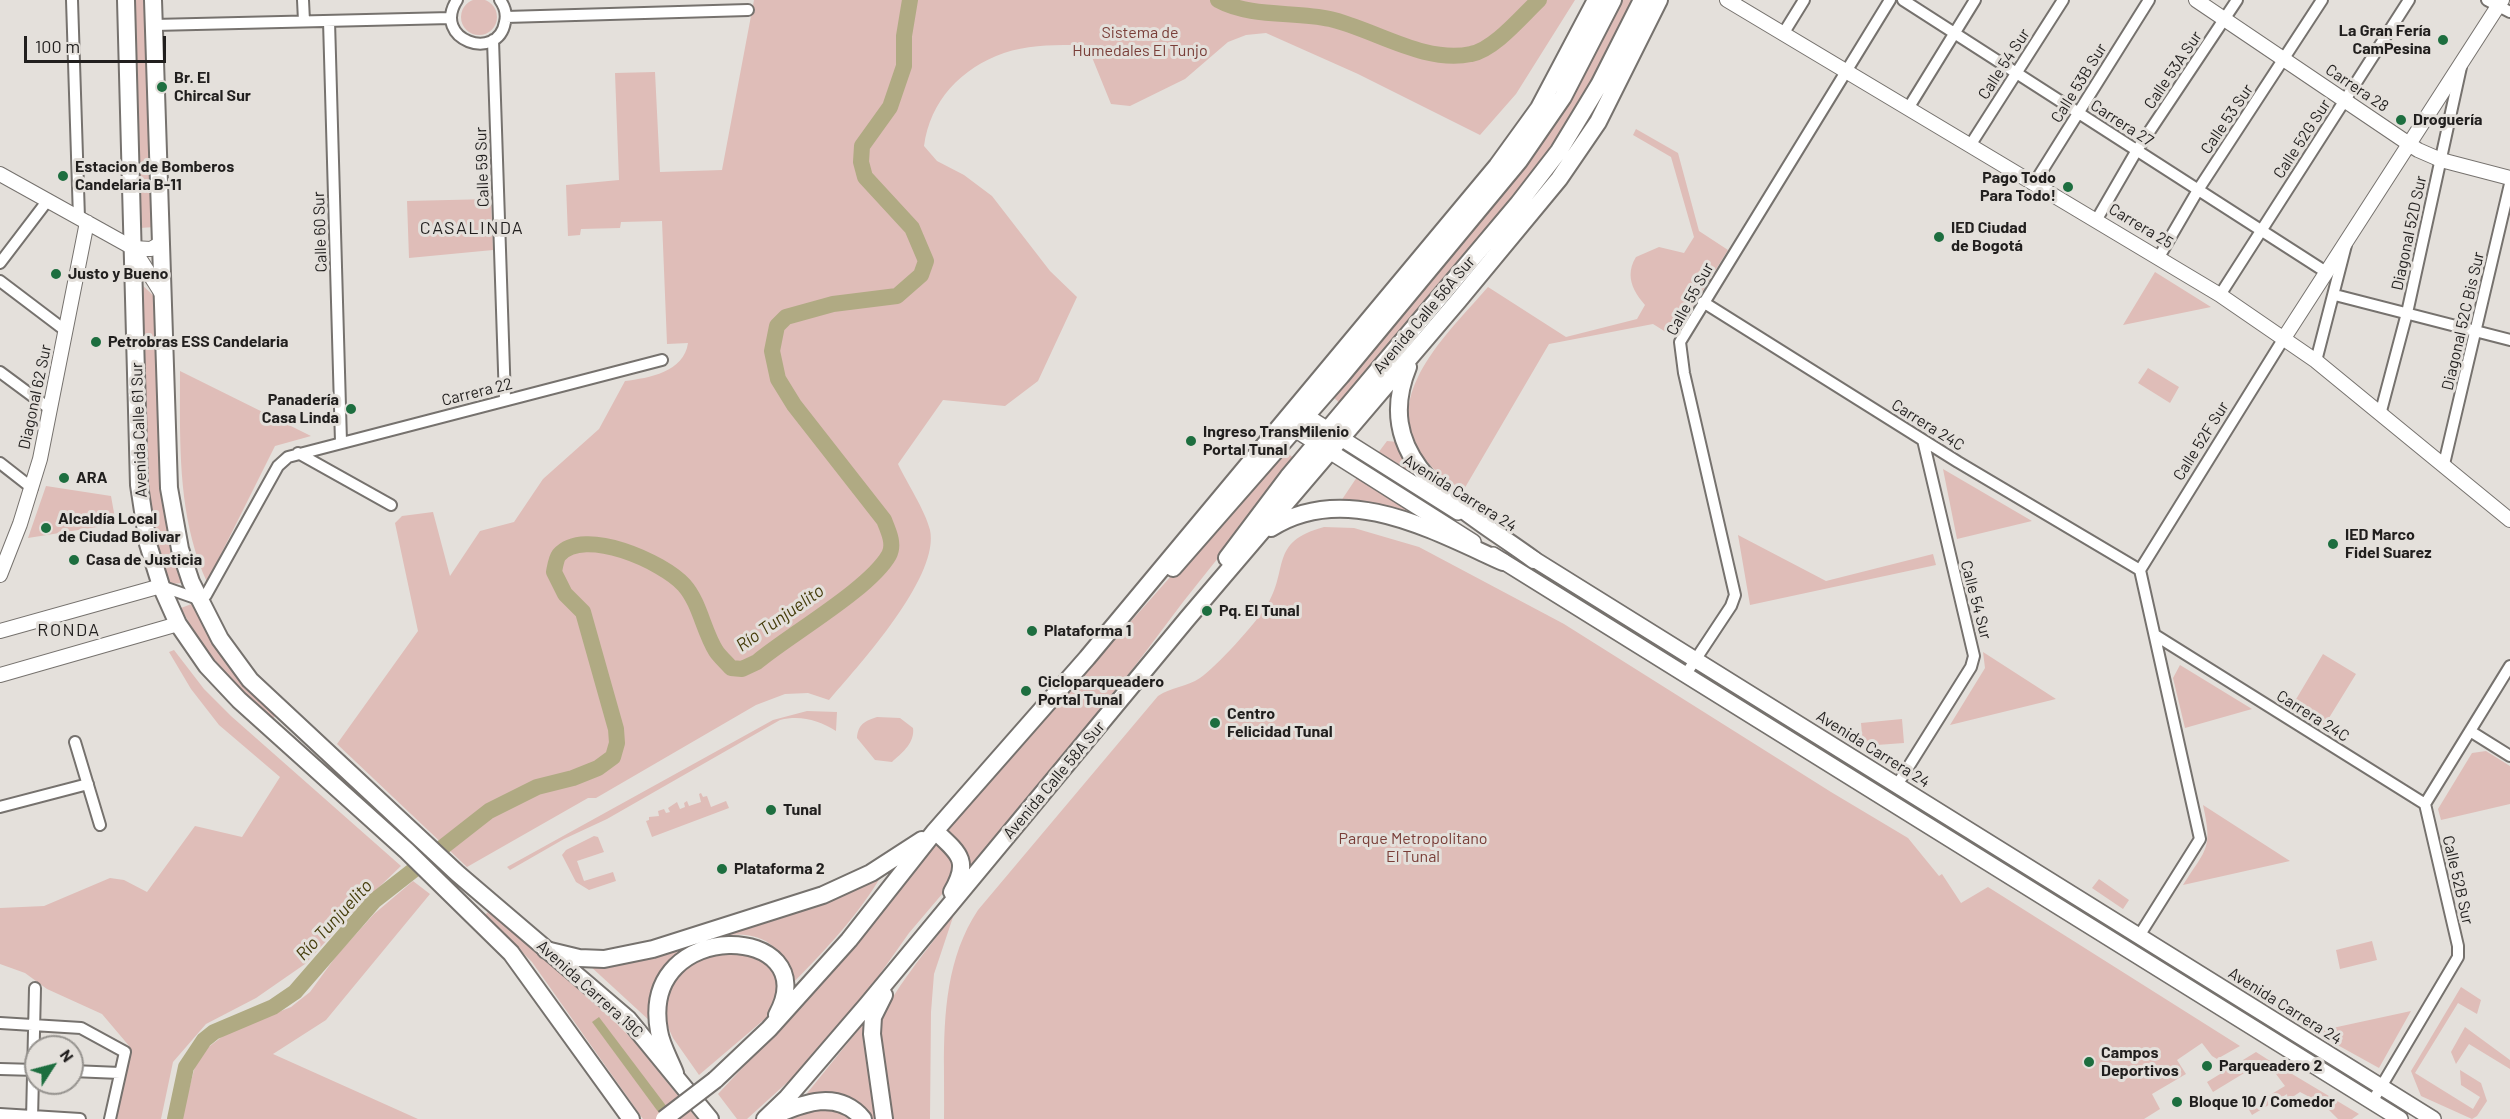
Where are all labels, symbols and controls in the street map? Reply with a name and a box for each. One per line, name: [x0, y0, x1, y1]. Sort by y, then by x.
place label: La Gran Fería CamPesina: [2339, 21, 2431, 59]
park label: Sistema de Humedales El Tunjo: [1072, 23, 1208, 61]
scale bar: [27, 24, 170, 62]
street label: Calle 54 Sur: [1974, 25, 2034, 103]
street label: Calle 53A Sur: [2140, 27, 2206, 113]
marker: La Gran Fería CamPesina: [2436, 33, 2450, 47]
text: 100 m: [35, 35, 80, 57]
street label: Calle 53B Sur: [2047, 40, 2111, 126]
street label: Carrera 28: [2322, 60, 2392, 116]
place label: Br. El Chircal Sur: [174, 68, 251, 106]
marker: Br. El Chircal Sur: [155, 80, 169, 94]
street label: Calle 53 Sur: [2197, 80, 2257, 158]
street label: Carrera 27: [2087, 96, 2157, 150]
street label: Calle 52G Sur: [2269, 96, 2335, 182]
place label: Droguería: [2413, 110, 2482, 130]
marker: Droguería: [2394, 113, 2408, 127]
street label: Calle 59 Sur: [471, 127, 493, 207]
place label: Estacion de Bomberos Candelaria B-11: [75, 157, 234, 195]
place label: Pago Todo Para Todo!: [1980, 168, 2056, 206]
marker: Estacion de Bomberos Candelaria B-11: [56, 169, 70, 183]
street label: Diagonal 52D Sur: [2387, 174, 2431, 292]
marker: Pago Todo Para Todo!: [2061, 180, 2075, 194]
street label: Calle 60 Sur: [309, 191, 331, 273]
street label: Carrera 25: [2105, 199, 2177, 253]
district label: CASALINDA: [420, 217, 524, 239]
place label: IED Ciudad de Bogotá: [1951, 218, 2027, 256]
marker: IED Ciudad de Bogotá: [1932, 230, 1946, 244]
street label: Diagonal 52C Bis Sur: [2438, 250, 2488, 392]
street label: Avenida Calle 56A Sur: [1369, 252, 1479, 378]
street label: Calle 55 Sur: [1662, 259, 1718, 339]
place label: Justo y Bueno: [68, 264, 168, 284]
marker: Justo y Bueno: [49, 267, 63, 281]
place label: Petrobras ESS Candelaria: [108, 332, 289, 352]
marker: Petrobras ESS Candelaria: [89, 335, 103, 349]
street label: Diagonal 62 Sur: [15, 343, 55, 451]
street label: Avenida Calle 61 Sur: [127, 362, 151, 498]
street label: Carrera 22: [440, 374, 514, 410]
place label: Panadería Casa Linda: [262, 390, 339, 428]
street label: Carrera 24C: [1888, 395, 1968, 455]
street label: Calle 52F Sur: [2169, 398, 2233, 484]
marker: Panadería Casa Linda: [344, 402, 358, 416]
place label: Ingreso TransMilenio Portal Tunal: [1203, 422, 1349, 460]
marker: Ingreso TransMilenio Portal Tunal: [1184, 434, 1198, 448]
street label: Avenida Carrera 24: [1400, 450, 1520, 536]
place label: ARA: [76, 468, 108, 488]
marker: ARA: [57, 471, 71, 485]
place label: Alcaldía Local de Ciudad Bolivar: [58, 509, 181, 547]
marker: Alcaldía Local de Ciudad Bolivar: [39, 521, 53, 535]
place label: IED Marco Fidel Suarez: [2345, 525, 2432, 563]
marker: IED Marco Fidel Suarez: [2326, 537, 2340, 551]
place label: Casa de Justicia: [86, 550, 202, 570]
marker: Casa de Justicia: [67, 553, 81, 567]
street label: Calle 54 Sur: [1956, 558, 1996, 642]
water label: Río Tunjuelito: [732, 580, 828, 656]
place label: Pq. El Tunal: [1219, 601, 1300, 621]
marker: Pq. El Tunal: [1200, 604, 1214, 618]
district label: RONDA: [37, 619, 101, 641]
place label: Plataforma 1: [1044, 621, 1131, 641]
marker: Plataforma 1: [1025, 624, 1039, 638]
place label: Cicloparqueadero Portal Tunal: [1038, 672, 1164, 710]
marker: Cicloparqueadero Portal Tunal: [1019, 684, 1033, 698]
street label: Carrera 24C: [2273, 686, 2353, 746]
place label: Centro Felicidad Tunal: [1227, 704, 1333, 742]
street label: Avenida Carrera 24: [1813, 706, 1933, 792]
marker: Centro Felicidad Tunal: [1208, 716, 1222, 730]
street label: Avenida Calle 58A Sur: [999, 717, 1109, 843]
place label: Tunal: [783, 800, 821, 820]
marker: Tunal: [764, 803, 778, 817]
park label: Parque Metropolitano El Tunal: [1339, 829, 1487, 867]
street label: Calle 52B Sur: [2438, 834, 2478, 926]
place label: Plataforma 2: [734, 859, 825, 879]
marker: Plataforma 2: [715, 862, 729, 876]
water label: Río Tunjuelito: [291, 875, 377, 965]
street label: Avenida Carrera 19C: [533, 936, 647, 1042]
street label: Avenida Carrera 24: [2225, 963, 2345, 1049]
north arrow: [24, 1035, 84, 1095]
place label: Campos Deportivos: [2101, 1043, 2179, 1081]
text: N: [57, 1045, 78, 1065]
marker: Campos Deportivos: [2082, 1055, 2096, 1069]
place label: Parqueadero 2: [2219, 1056, 2322, 1076]
marker: Parqueadero 2: [2200, 1059, 2214, 1073]
place label: Bloque 10 / Comedor: [2189, 1092, 2335, 1112]
marker: Bloque 10 / Comedor: [2170, 1095, 2184, 1109]

